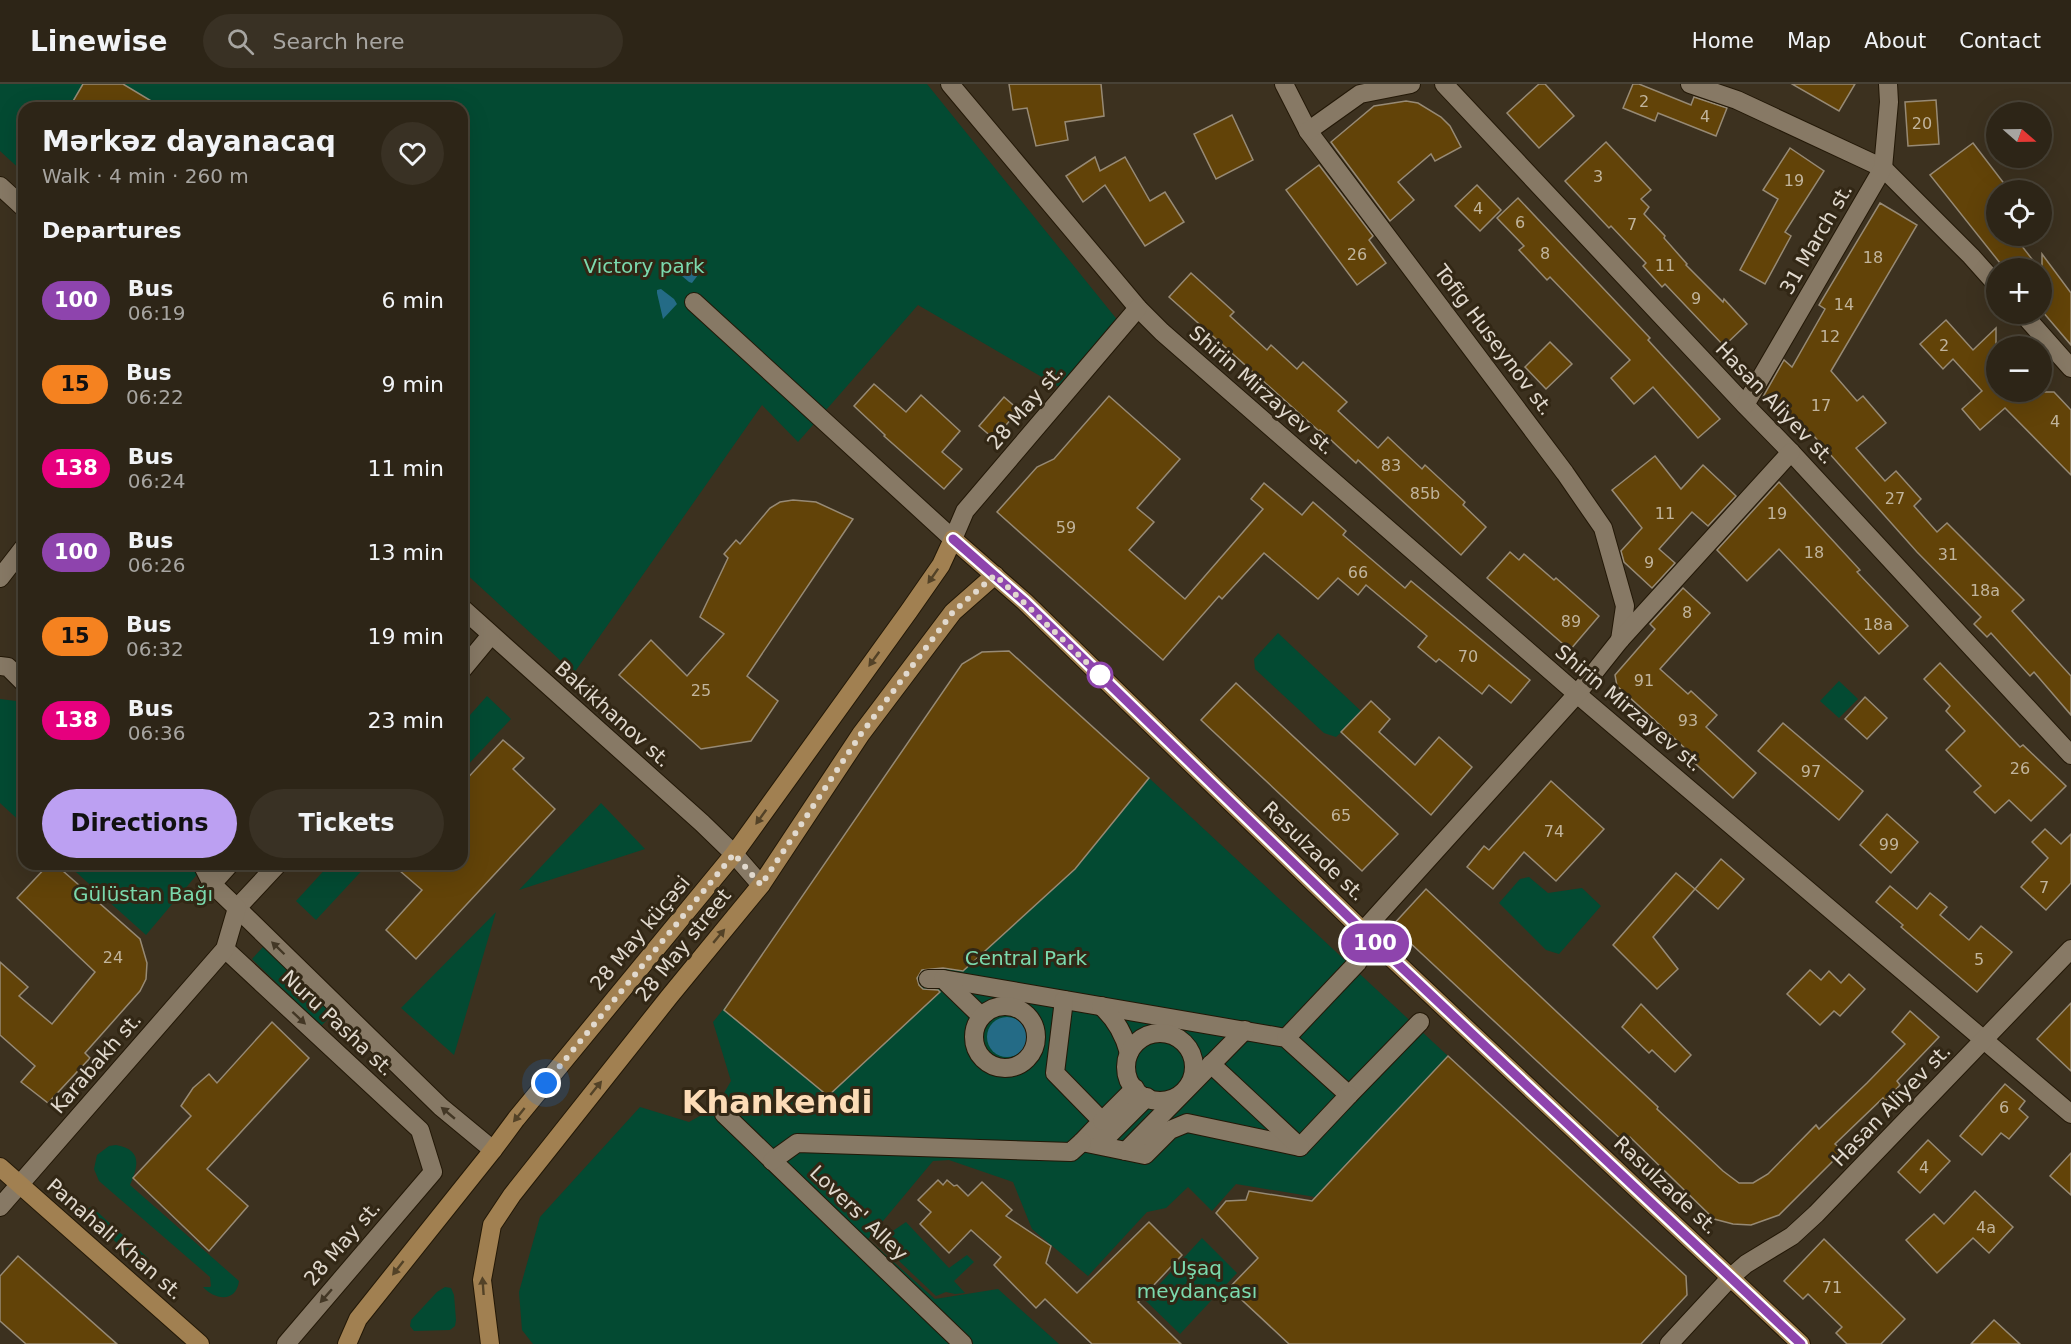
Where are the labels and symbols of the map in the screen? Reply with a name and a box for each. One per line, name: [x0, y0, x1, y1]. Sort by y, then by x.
house number: 2: [1639, 92, 1649, 111]
north arrow: [1986, 102, 2052, 168]
house number: 4: [1700, 107, 1710, 126]
house number: 20: [1912, 114, 1932, 133]
house number: 3: [1593, 167, 1603, 186]
house number: 19: [1784, 171, 1804, 190]
street label: 31 March st.: [1775, 179, 1857, 299]
house number: 4: [1473, 199, 1483, 218]
house number: 6: [1515, 213, 1525, 232]
house number: 7: [1627, 215, 1637, 234]
house number: 8: [1540, 244, 1550, 263]
house number: 26: [1347, 245, 1367, 264]
house number: 18: [1863, 248, 1883, 267]
park label: Victory park: [583, 254, 705, 278]
house number: 11: [1655, 256, 1675, 275]
street label: Tofig Huseynov st.: [1429, 259, 1559, 420]
house number: 9: [1691, 289, 1701, 308]
house number: 14: [1834, 295, 1854, 314]
street label: Shirin Mirzayev st.: [1185, 320, 1339, 460]
house number: 12: [1820, 327, 1840, 346]
house number: 2: [1939, 336, 1949, 355]
street label: Hasan Aliyev st.: [1711, 337, 1839, 469]
street label: 28 May st.: [982, 360, 1068, 454]
house number: 17: [1811, 396, 1831, 415]
house number: 4: [2050, 412, 2060, 431]
house number: 83: [1381, 456, 1401, 475]
house number: 85b: [1410, 484, 1440, 503]
house number: 27: [1885, 489, 1905, 508]
house number: 11: [1655, 504, 1675, 523]
house number: 19: [1767, 504, 1787, 523]
house number: 59: [1056, 518, 1076, 537]
house number: 18: [1804, 543, 1824, 562]
house number: 31: [1938, 545, 1958, 564]
house number: 9: [1644, 553, 1654, 572]
house number: 66: [1348, 563, 1368, 582]
one-way arrow: [927, 568, 939, 584]
house number: 18a: [1970, 581, 2000, 600]
house number: 8: [1682, 603, 1692, 622]
house number: 89: [1561, 612, 1581, 631]
house number: 18a: [1863, 615, 1893, 634]
street label: Shirin Mirzayev st.: [1551, 640, 1707, 776]
house number: 70: [1458, 647, 1478, 666]
one-way arrow: [869, 651, 881, 666]
street label: Bakikhanov st.: [550, 656, 676, 772]
unlabelled marker: [1087, 662, 1113, 688]
house number: 91: [1634, 671, 1654, 690]
house number: 25: [691, 681, 711, 700]
house number: 93: [1678, 711, 1698, 730]
house number: 26: [2010, 759, 2030, 778]
house number: 97: [1801, 762, 1821, 781]
street label: Rasulzade st.: [1258, 796, 1370, 906]
house number: 65: [1331, 806, 1351, 825]
one-way arrow: [755, 809, 767, 825]
house number: 74: [1544, 822, 1564, 841]
house number: 99: [1879, 835, 1899, 854]
street label: 28 May küçəsi: [585, 871, 695, 995]
house number: 7: [2039, 878, 2049, 897]
park label: Gülüstan Bağı: [73, 882, 213, 906]
street label: 28 May street: [630, 884, 736, 1006]
line badge: 100: [1340, 924, 1410, 962]
one-way arrow: [712, 929, 725, 944]
one-way arrow: [272, 941, 286, 955]
park label: Central Park: [965, 946, 1088, 970]
house number: 24: [103, 948, 123, 967]
house number: 5: [1974, 950, 1984, 969]
street label: Nuru Pasha st.: [277, 965, 399, 1081]
street label: Karabakh st.: [46, 1008, 146, 1118]
one-way arrow: [292, 1010, 306, 1024]
street label: Hasan Aliyev st.: [1827, 1039, 1955, 1171]
your location: [531, 1068, 561, 1098]
one-way arrow: [590, 1080, 602, 1095]
district label: Khankendi: [682, 1083, 872, 1121]
house number: 6: [1999, 1098, 2009, 1117]
one-way arrow: [441, 1107, 456, 1120]
one-way arrow: [513, 1108, 525, 1123]
street label: Rasulzade st.: [1609, 1131, 1723, 1239]
house number: 4: [1919, 1158, 1929, 1177]
street label: Lovers' Alley: [805, 1160, 913, 1266]
street label: Panahali Khan st.: [42, 1173, 188, 1305]
street label: 28 May st.: [299, 1196, 385, 1290]
house number: 4а: [1976, 1218, 1996, 1237]
park label: Uşaq meydançası: [1137, 1256, 1257, 1303]
one-way arrow: [391, 1260, 404, 1276]
one-way arrow: [478, 1276, 488, 1295]
house number: 71: [1822, 1278, 1842, 1297]
one-way arrow: [320, 1288, 333, 1303]

